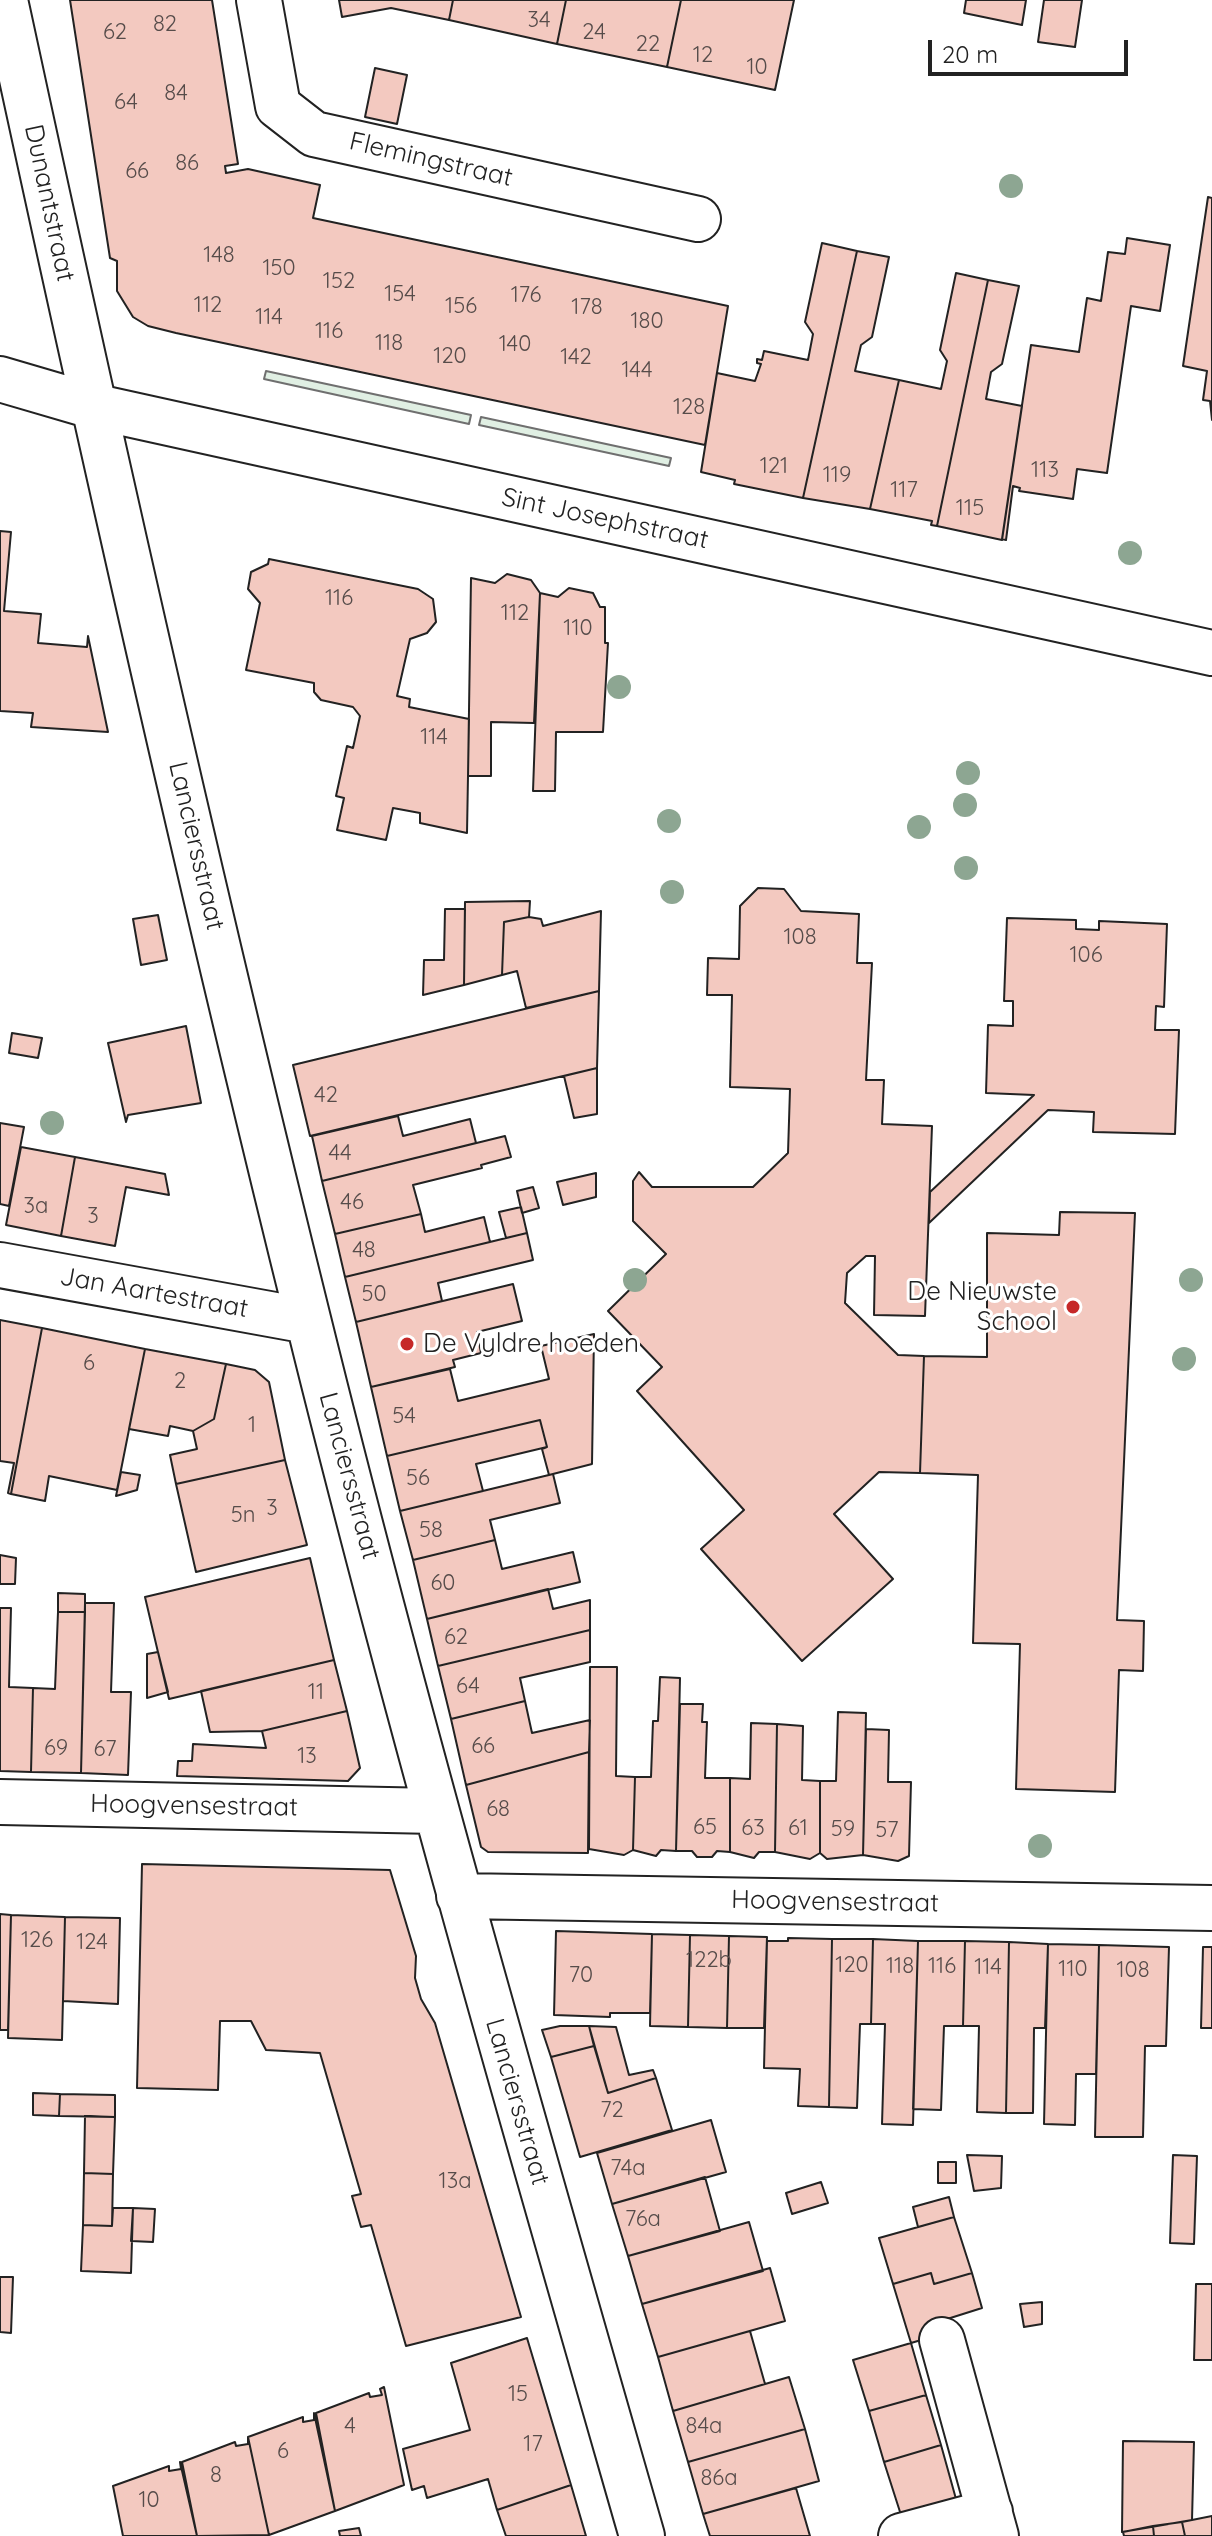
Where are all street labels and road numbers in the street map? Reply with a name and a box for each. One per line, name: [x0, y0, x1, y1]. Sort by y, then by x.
street label: Dunantstraat: [17, 122, 81, 284]
street label: Flemingstraat: [346, 126, 516, 194]
street label: Sint Josephstraat: [499, 482, 711, 556]
street label: Lanciersstraat: [161, 759, 231, 933]
street label: Jan Aartestraat: [57, 1261, 251, 1325]
street label: Lanciersstraat: [312, 1389, 386, 1563]
street label: Hoogvensestraat: [90, 1789, 298, 1823]
street label: Hoogvensestraat: [731, 1885, 939, 1919]
street label: Lanciersstraat: [478, 2015, 556, 2189]

